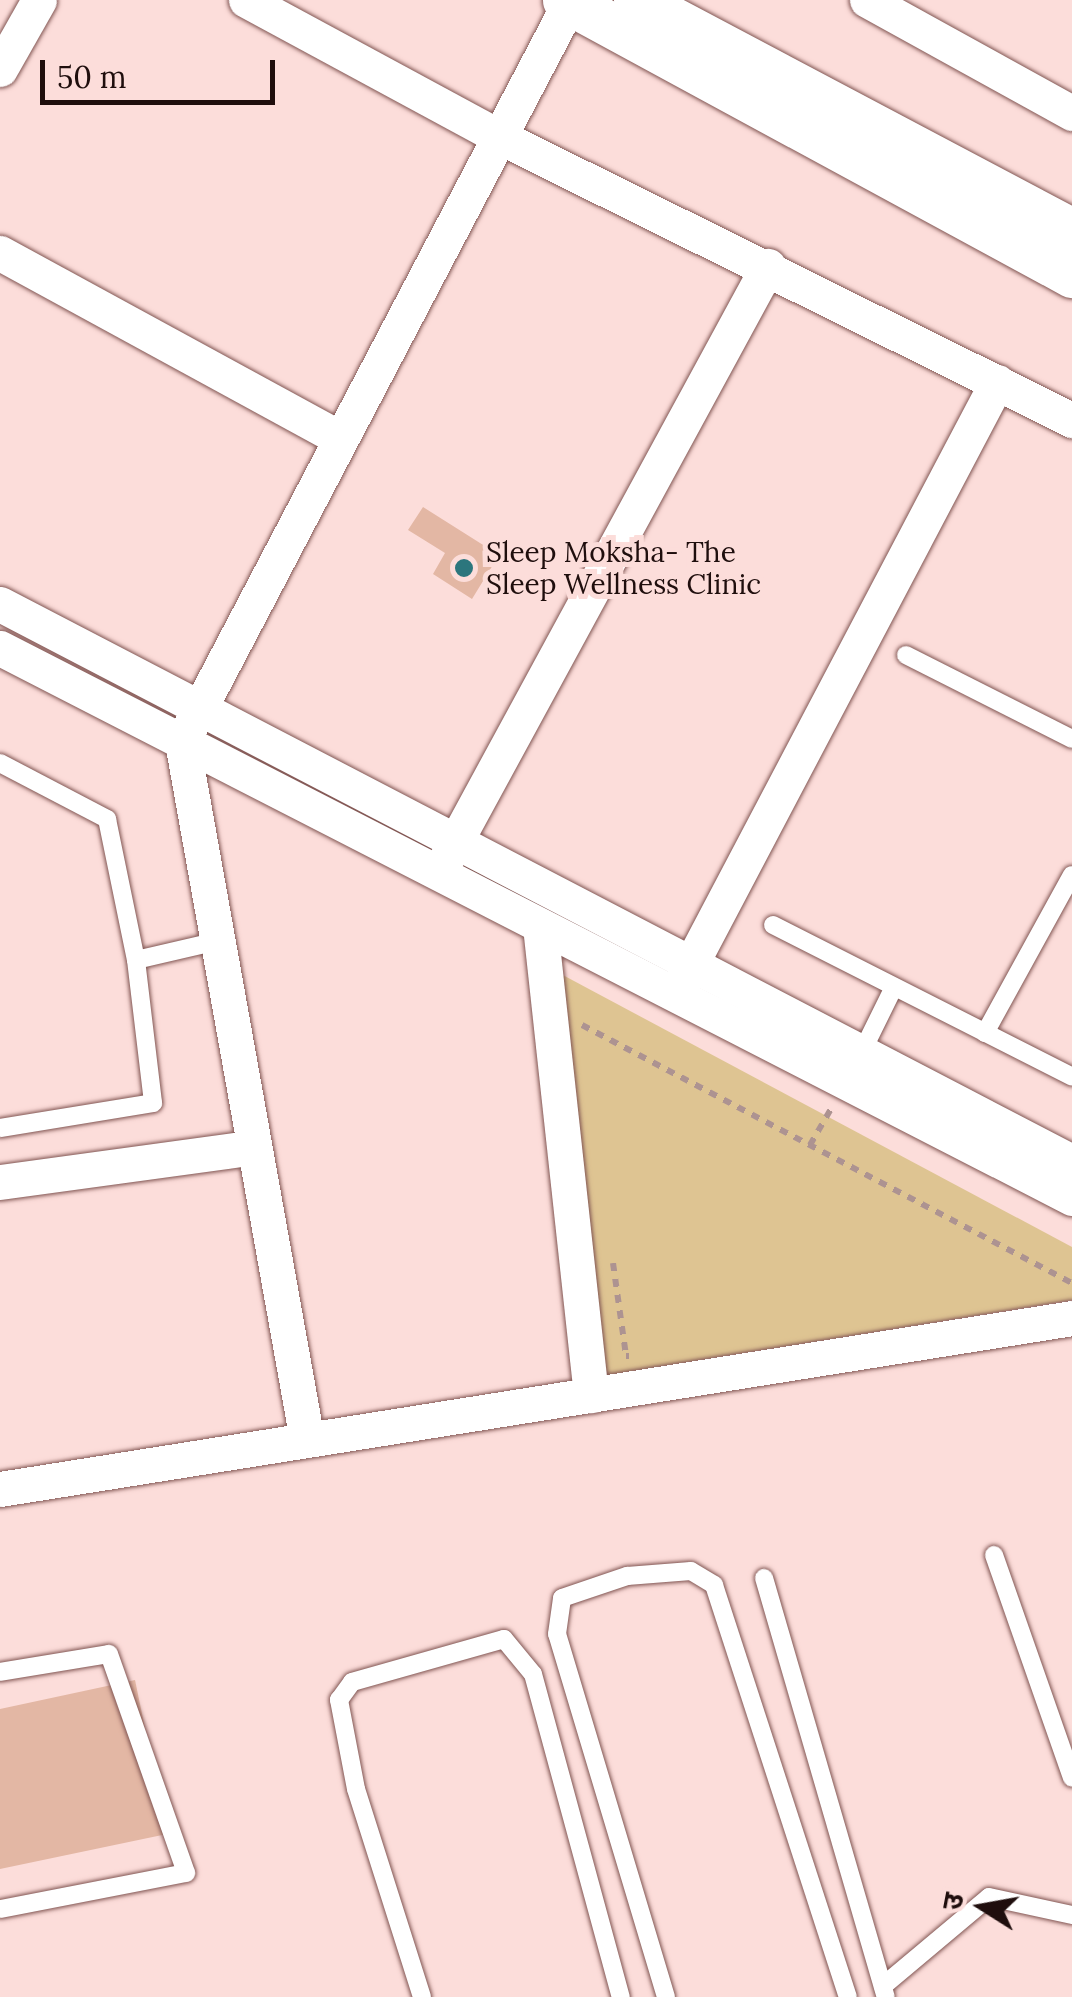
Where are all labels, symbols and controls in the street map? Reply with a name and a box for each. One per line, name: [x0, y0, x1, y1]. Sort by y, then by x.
scale bar: [45, 40, 280, 102]
text: 50 m: [57, 58, 127, 96]
place label: Sleep Moksha- The Sleep Wellness Clinic: [486, 535, 761, 601]
marker: Sleep Moksha- The Sleep Wellness Clinic: [451, 555, 477, 581]
north arrow: [932, 1857, 1032, 1957]
text: उ: [933, 1890, 972, 1913]

